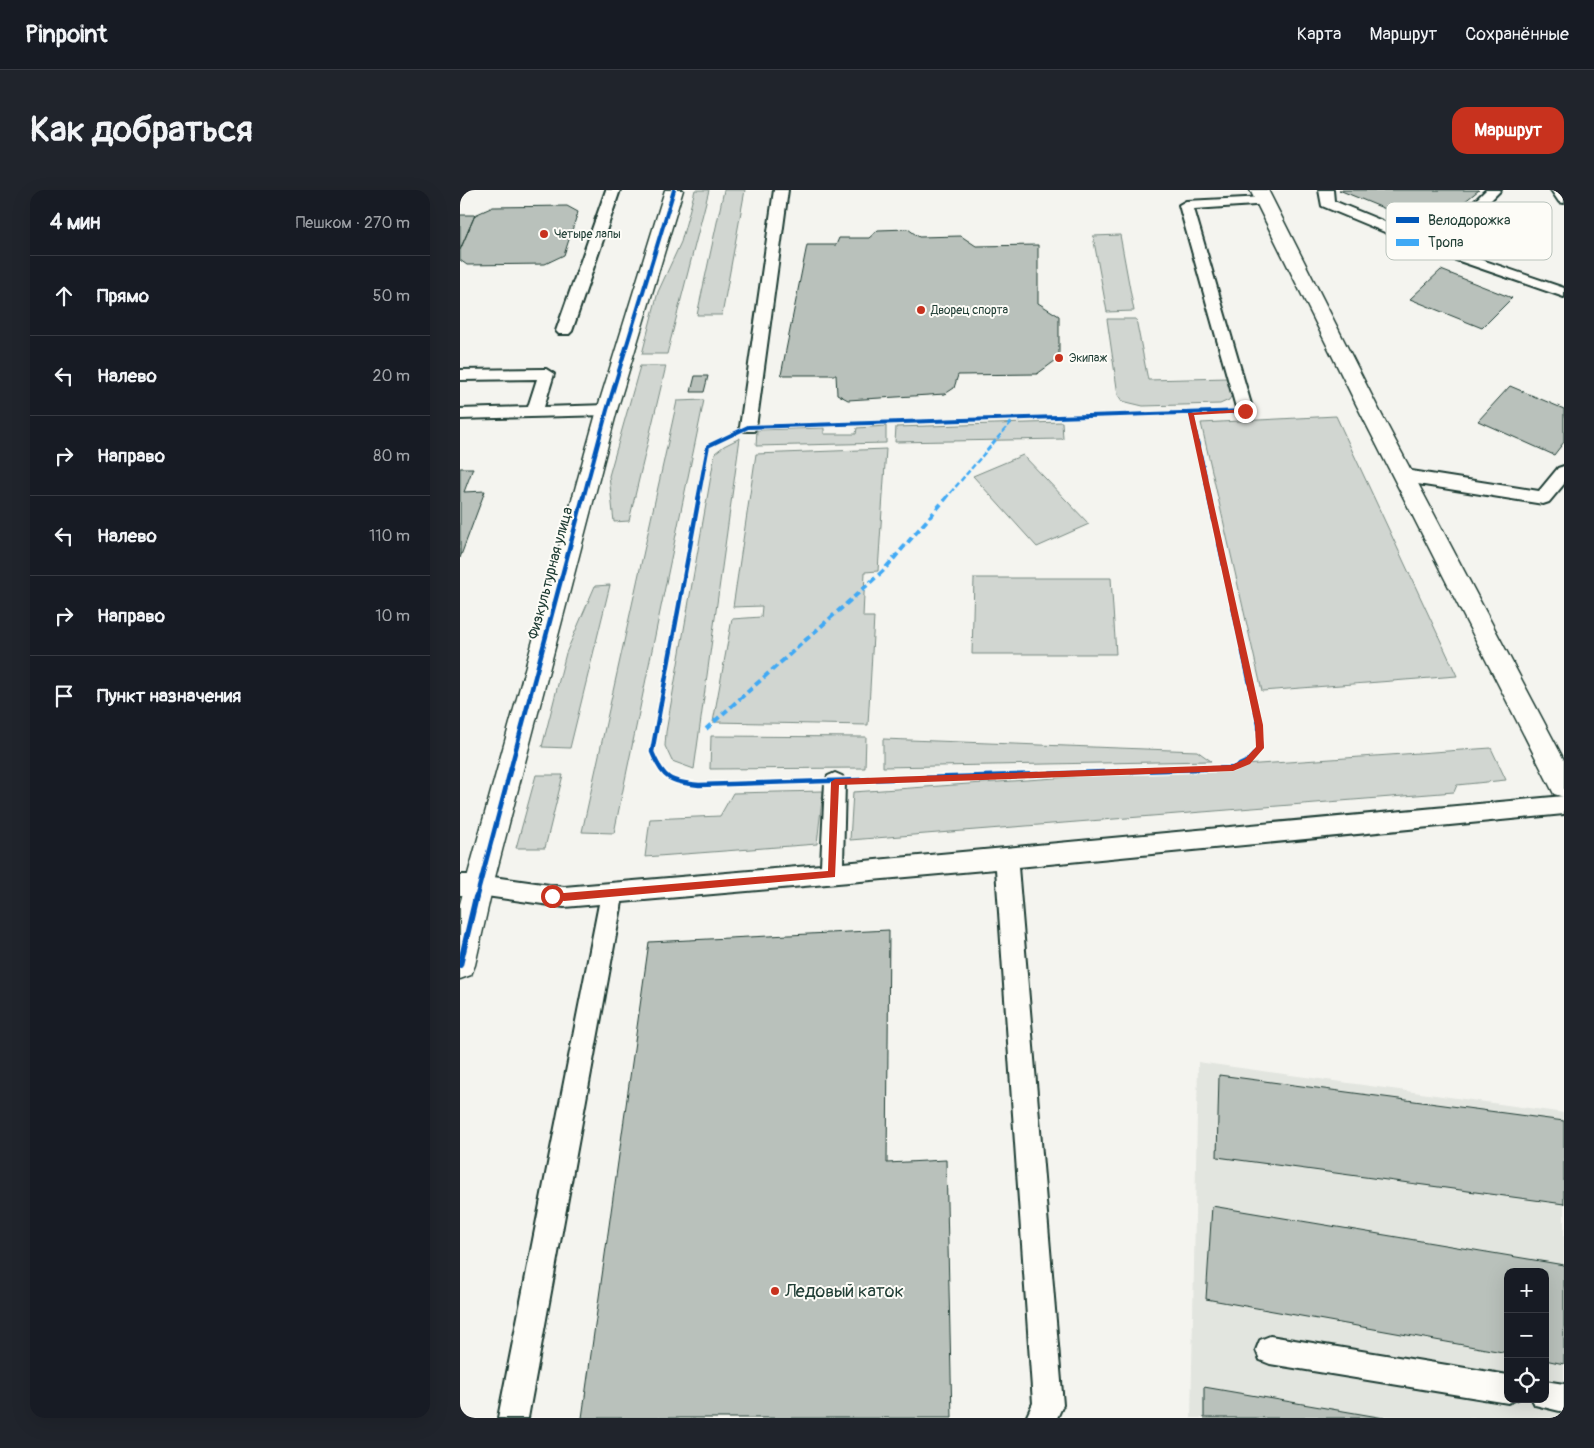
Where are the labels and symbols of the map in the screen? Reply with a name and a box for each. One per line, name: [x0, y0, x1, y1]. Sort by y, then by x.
legend: [1386, 202, 1552, 260]
text: Велодорожка: [1428, 212, 1510, 229]
place label: Четыре лапы: [554, 227, 621, 242]
marker: Четыре лапы: [538, 228, 550, 240]
text: Тропа: [1428, 234, 1464, 251]
place label: Дворец спорта: [930, 303, 1009, 318]
marker: Дворец спорта: [915, 304, 927, 316]
place label: Экипаж: [1069, 351, 1107, 366]
marker: Экипаж: [1053, 352, 1065, 364]
route end: [1234, 400, 1257, 423]
street label: Физкультурная улица: [524, 505, 577, 641]
route start: [541, 885, 564, 908]
place label: Ледовый каток: [784, 1280, 904, 1303]
marker: Ледовый каток: [769, 1285, 781, 1297]

